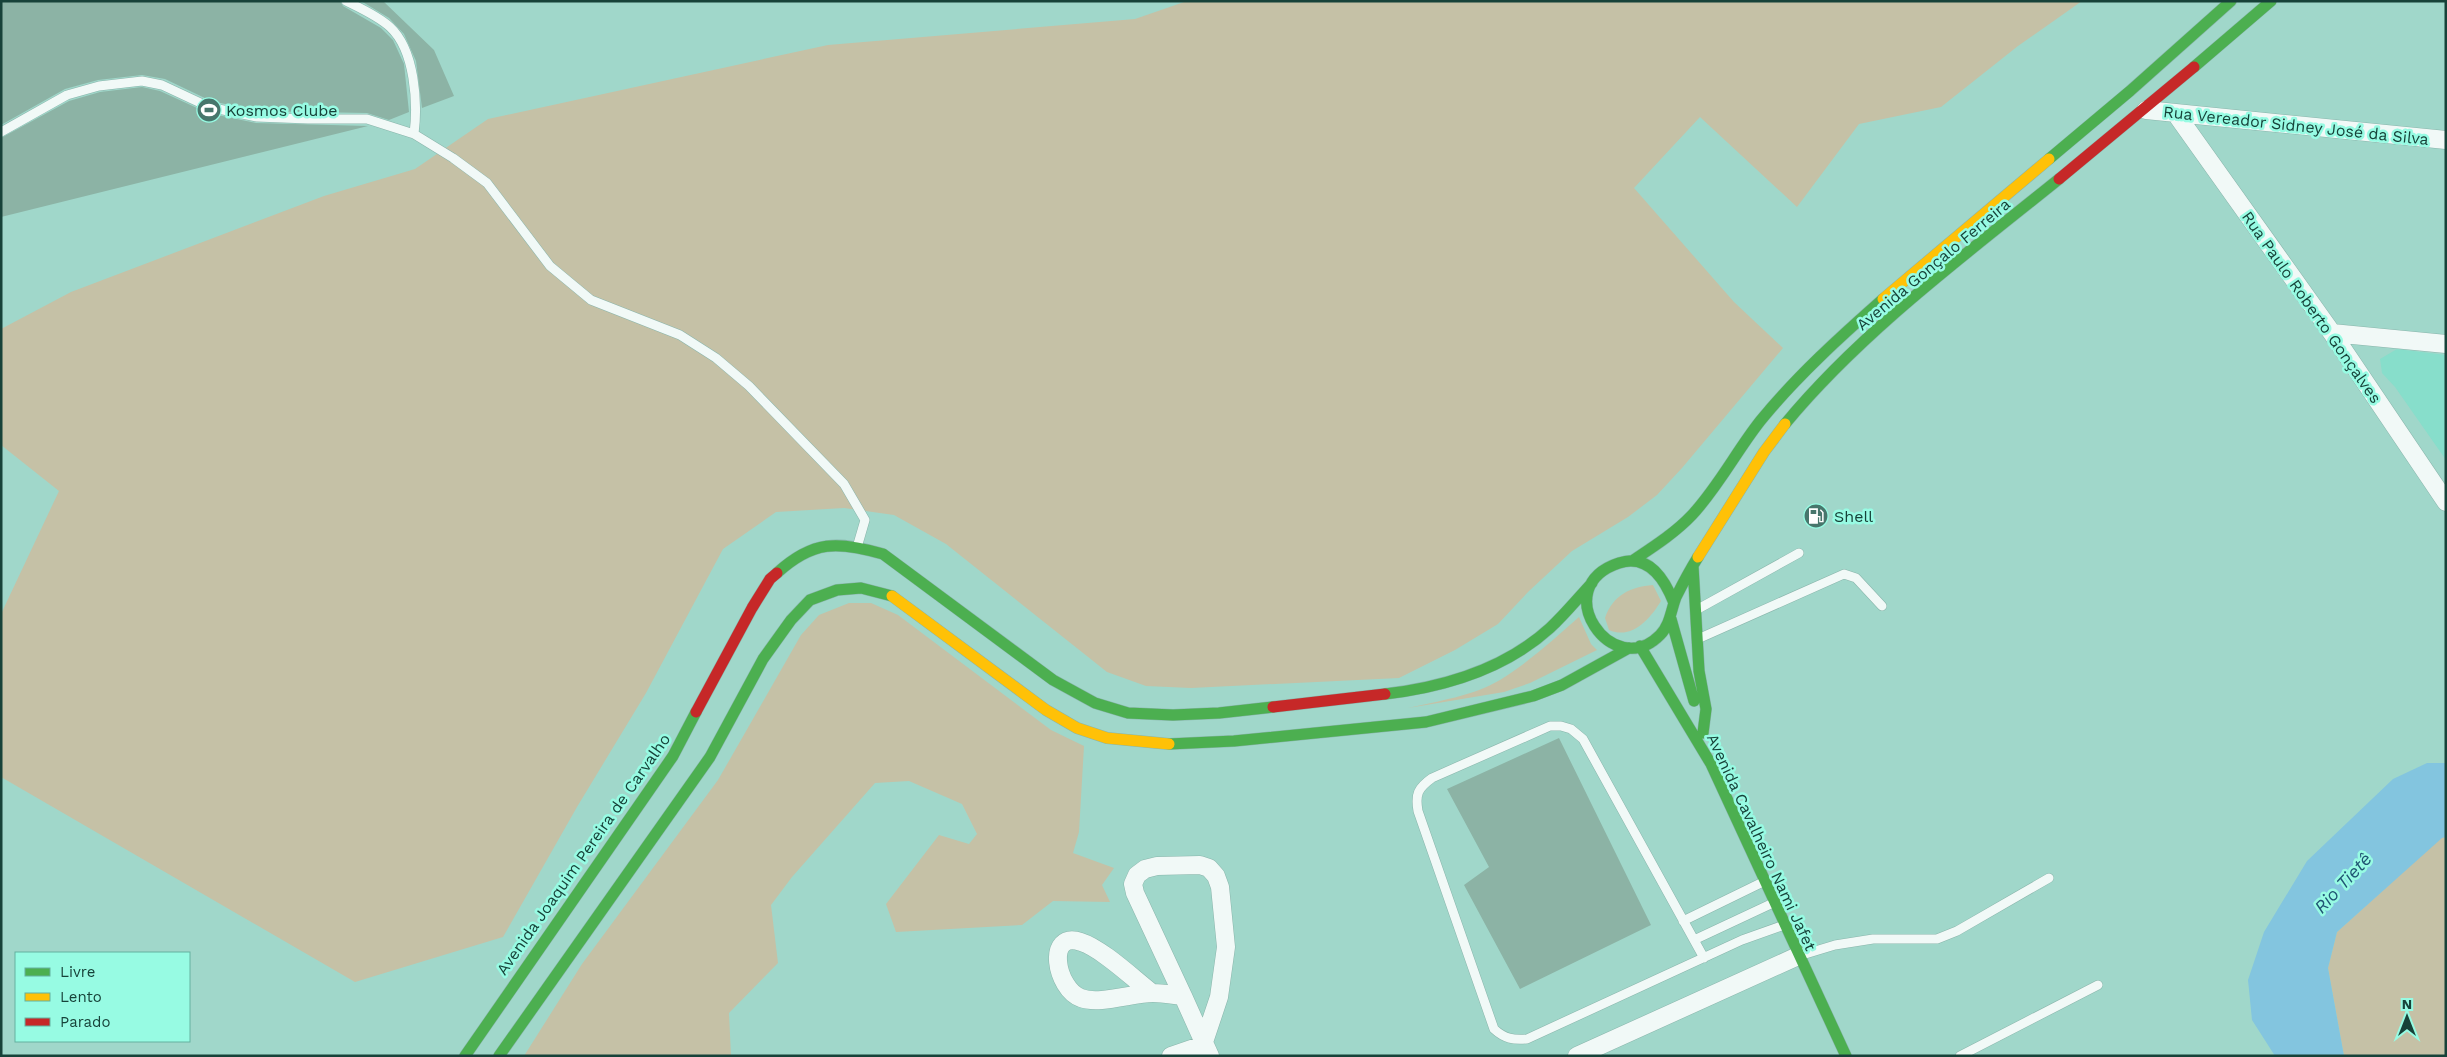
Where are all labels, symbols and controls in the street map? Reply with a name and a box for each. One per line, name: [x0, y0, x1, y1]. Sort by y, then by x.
sports icon: Kosmos Clube: [196, 97, 222, 123]
place label: Kosmos Clube: [226, 101, 338, 120]
street label: Rua Vereador Sidney José da Silva: [2162, 102, 2430, 149]
street label: Avenida Gonçalo Ferreira: [1853, 195, 2014, 334]
street label: Rua Paulo Roberto Gonçalves: [2238, 208, 2385, 407]
fuel station icon: Shell: [1803, 503, 1829, 529]
place label: Shell: [1834, 507, 1873, 526]
street label: Avenida Joaquim Pereira de Carvalho: [492, 730, 674, 978]
street label: Avenida Cavalheiro Nami Jafet: [1703, 731, 1820, 954]
water label: Rio Tietê: [2309, 848, 2376, 917]
legend: [15, 952, 190, 1042]
text: Livre: [60, 963, 95, 981]
text: Lento: [60, 988, 102, 1006]
north arrow: [2382, 992, 2432, 1042]
text: N: [2402, 996, 2412, 1012]
text: Parado: [60, 1013, 110, 1031]

